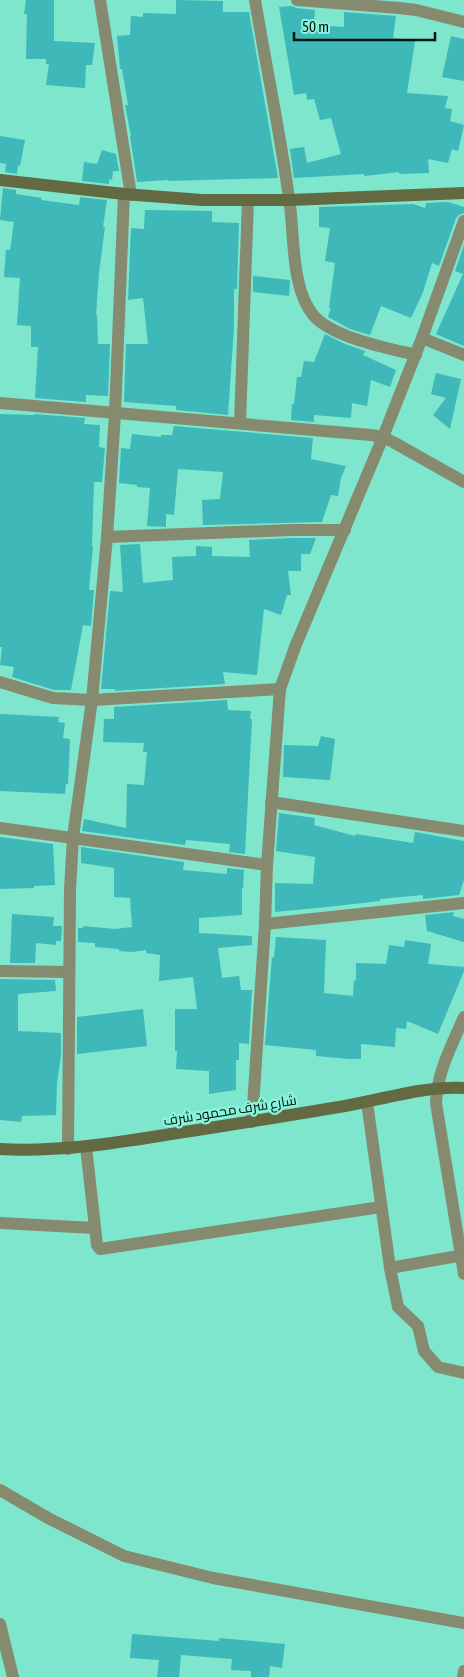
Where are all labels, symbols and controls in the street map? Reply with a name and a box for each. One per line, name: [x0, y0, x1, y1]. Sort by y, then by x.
scale bar: [294, 10, 435, 42]
text: 50 m: [302, 18, 329, 35]
street label: شارع شرف محمود شرف: [162, 1092, 298, 1129]

